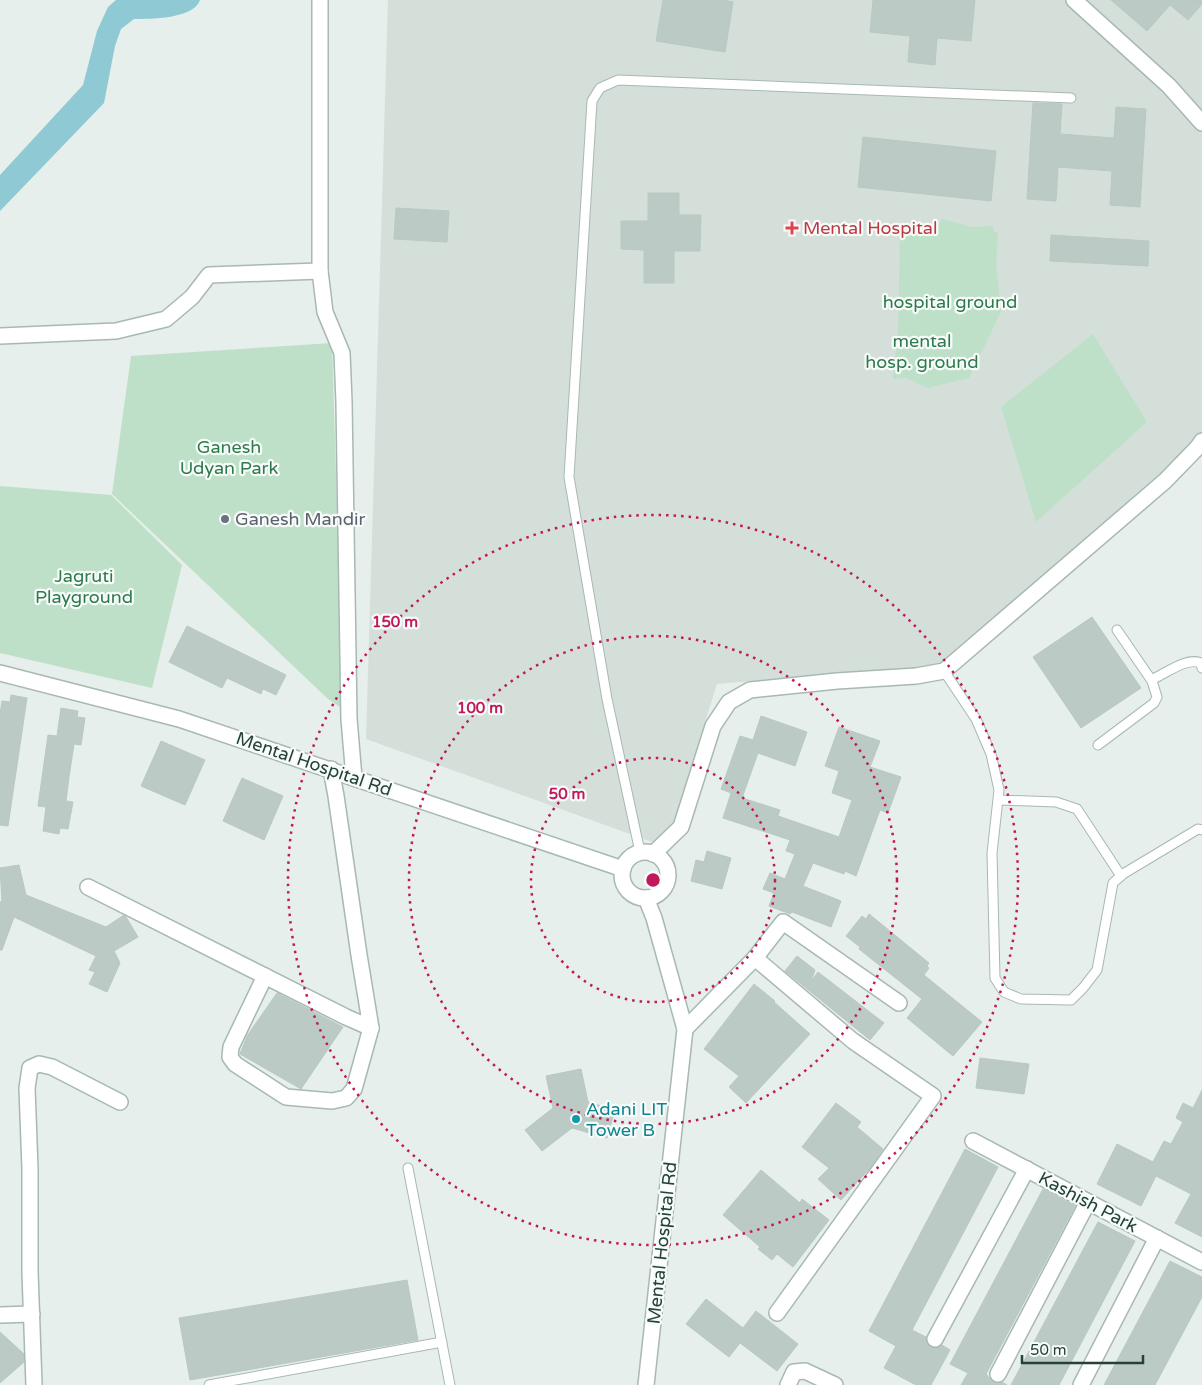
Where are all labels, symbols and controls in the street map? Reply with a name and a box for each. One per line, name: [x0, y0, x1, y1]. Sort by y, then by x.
place label: Mental Hospital: [803, 217, 937, 239]
marker: Mental Hospital: [785, 221, 799, 235]
park label: hospital ground: [883, 291, 1017, 313]
park label: mental hosp. ground: [865, 330, 979, 373]
park label: Ganesh Udyan Park: [180, 436, 278, 479]
place label: Ganesh Mandir: [235, 508, 365, 530]
marker: Ganesh Mandir: [219, 513, 231, 525]
park label: Jagruti Playground: [35, 565, 133, 608]
text: 150 m: [372, 613, 418, 631]
text: 100 m: [457, 699, 503, 717]
street label: Mental Hospital Rd: [233, 727, 395, 801]
text: 50 m: [549, 785, 585, 803]
centre of rings: [644, 871, 662, 889]
place label: Adani LIT Tower B: [586, 1098, 667, 1141]
marker: Adani LIT Tower B: [570, 1113, 582, 1125]
street label: Mental Hospital Rd: [643, 1161, 681, 1325]
street label: Kashish Park: [1035, 1167, 1141, 1237]
scale bar: [1022, 1332, 1143, 1364]
text: 50 m: [1030, 1341, 1067, 1359]

